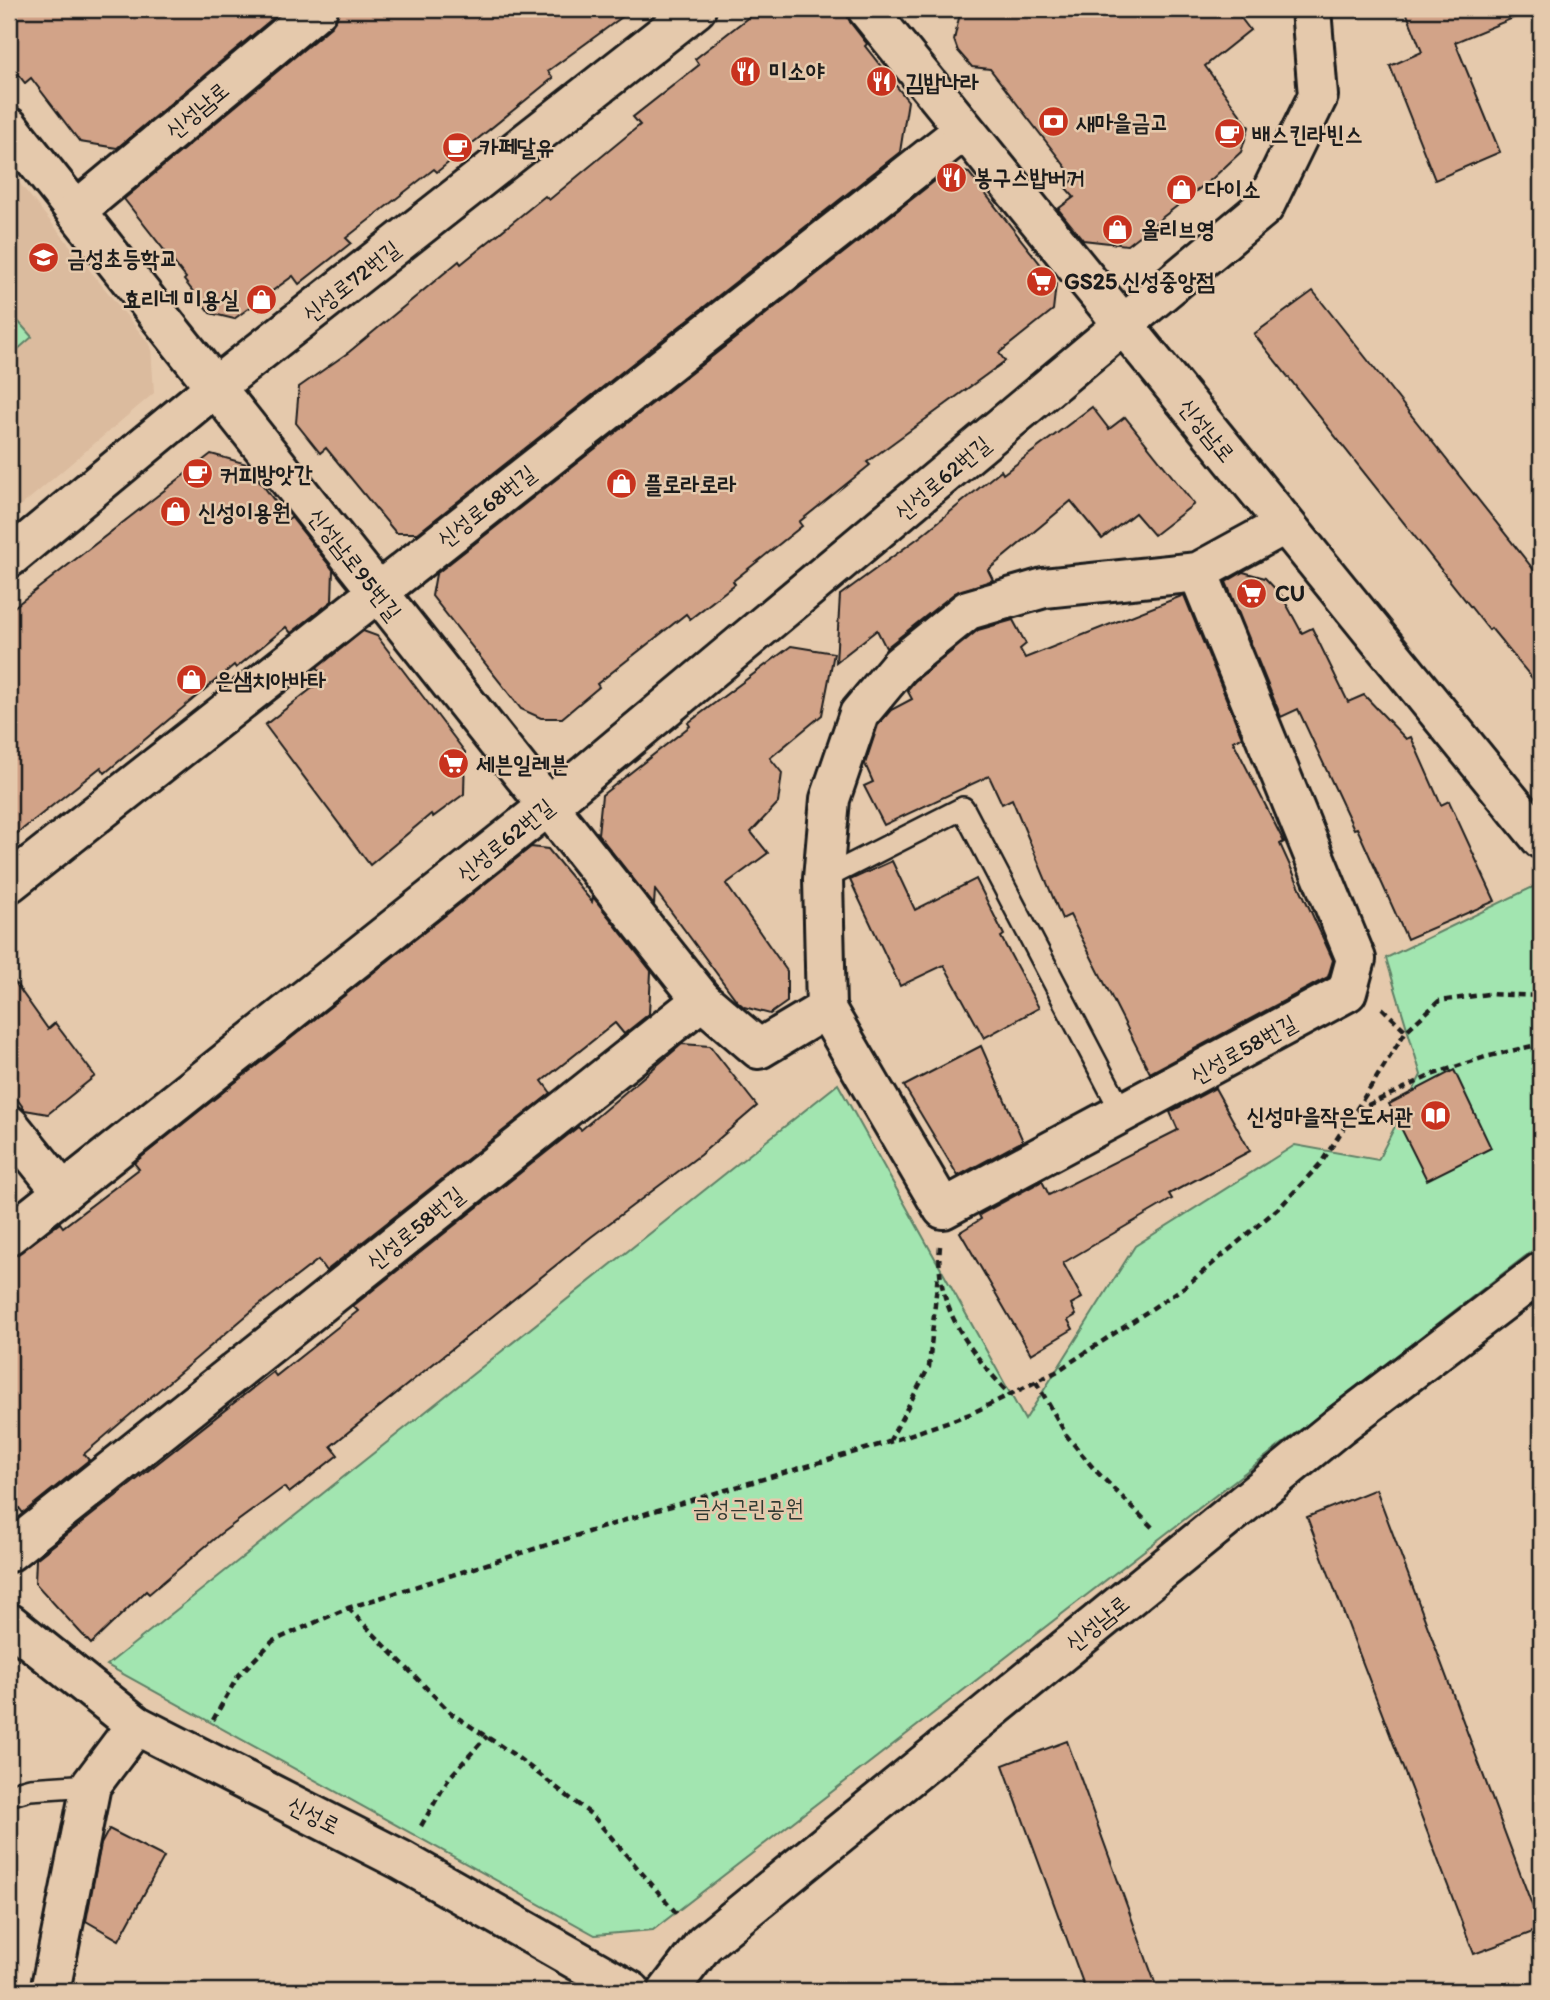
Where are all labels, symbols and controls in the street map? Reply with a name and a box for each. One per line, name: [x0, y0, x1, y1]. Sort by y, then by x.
restaurant icon: 미소야: [729, 54, 763, 88]
place label: 미소야: [769, 57, 825, 85]
restaurant icon: 김밥나라: [865, 65, 899, 99]
place label: 김밥나라: [905, 68, 980, 96]
street label: 신성남로: [160, 75, 234, 145]
bank icon: 새마을금고: [1036, 105, 1070, 139]
place label: 새마을금고: [1075, 108, 1169, 136]
cafe icon: 배스킨라빈스: [1212, 117, 1246, 151]
place label: 배스킨라빈스: [1252, 120, 1363, 148]
cafe icon: 카페달유: [440, 130, 474, 164]
place label: 카페달유: [479, 133, 554, 161]
restaurant icon: 봉구스밥버거: [934, 160, 968, 194]
place label: 봉구스밥버거: [974, 163, 1085, 191]
shop icon: 다이소: [1165, 172, 1199, 206]
place label: 다이소: [1205, 175, 1261, 203]
shop icon: 올리브영: [1101, 212, 1135, 246]
place label: 올리브영: [1141, 215, 1215, 243]
street label: 신성로72번길: [297, 234, 405, 328]
school or university icon: 금성초등학교: [27, 241, 61, 275]
place label: 금성초등학교: [67, 244, 178, 272]
supermarket icon: GS25 신성중앙점: [1024, 264, 1058, 298]
place label: GS25 신성중앙점: [1064, 267, 1215, 295]
shop icon: 효리네 미용실: [245, 282, 279, 316]
place label: 효리네 미용실: [123, 285, 239, 313]
street label: 신성남로: [1173, 392, 1241, 468]
street label: 신성로62번길: [888, 430, 996, 526]
cafe icon: 커피방앗간: [180, 457, 214, 491]
street label: 신성로68번길: [431, 459, 541, 553]
place label: 커피방앗간: [220, 460, 313, 488]
shop icon: 플로라로라: [604, 467, 638, 501]
place label: 플로라로라: [644, 470, 737, 498]
shop icon: 신성이용원: [158, 495, 192, 529]
place label: 신성이용원: [198, 498, 291, 526]
street label: 신성남로95번길: [302, 502, 408, 626]
supermarket icon: CU: [1235, 576, 1269, 610]
place label: CU: [1275, 579, 1305, 607]
shop icon: 은샘치아바타: [175, 663, 209, 697]
place label: 은샘치아바타: [215, 666, 327, 694]
supermarket icon: 세븐일레븐: [436, 747, 470, 781]
place label: 세븐일레븐: [476, 750, 569, 778]
street label: 신성로62번길: [451, 792, 559, 888]
street label: 신성로58번길: [1185, 1008, 1301, 1090]
library icon: 신성마을작은도서관: [1419, 1099, 1453, 1133]
place label: 신성마을작은도서관: [1246, 1102, 1413, 1130]
street label: 신성로58번길: [361, 1180, 469, 1276]
park label: 금성근린공원: [692, 1494, 804, 1522]
street label: 신성남로: [1059, 1589, 1135, 1657]
street label: 신성로: [283, 1790, 345, 1840]

